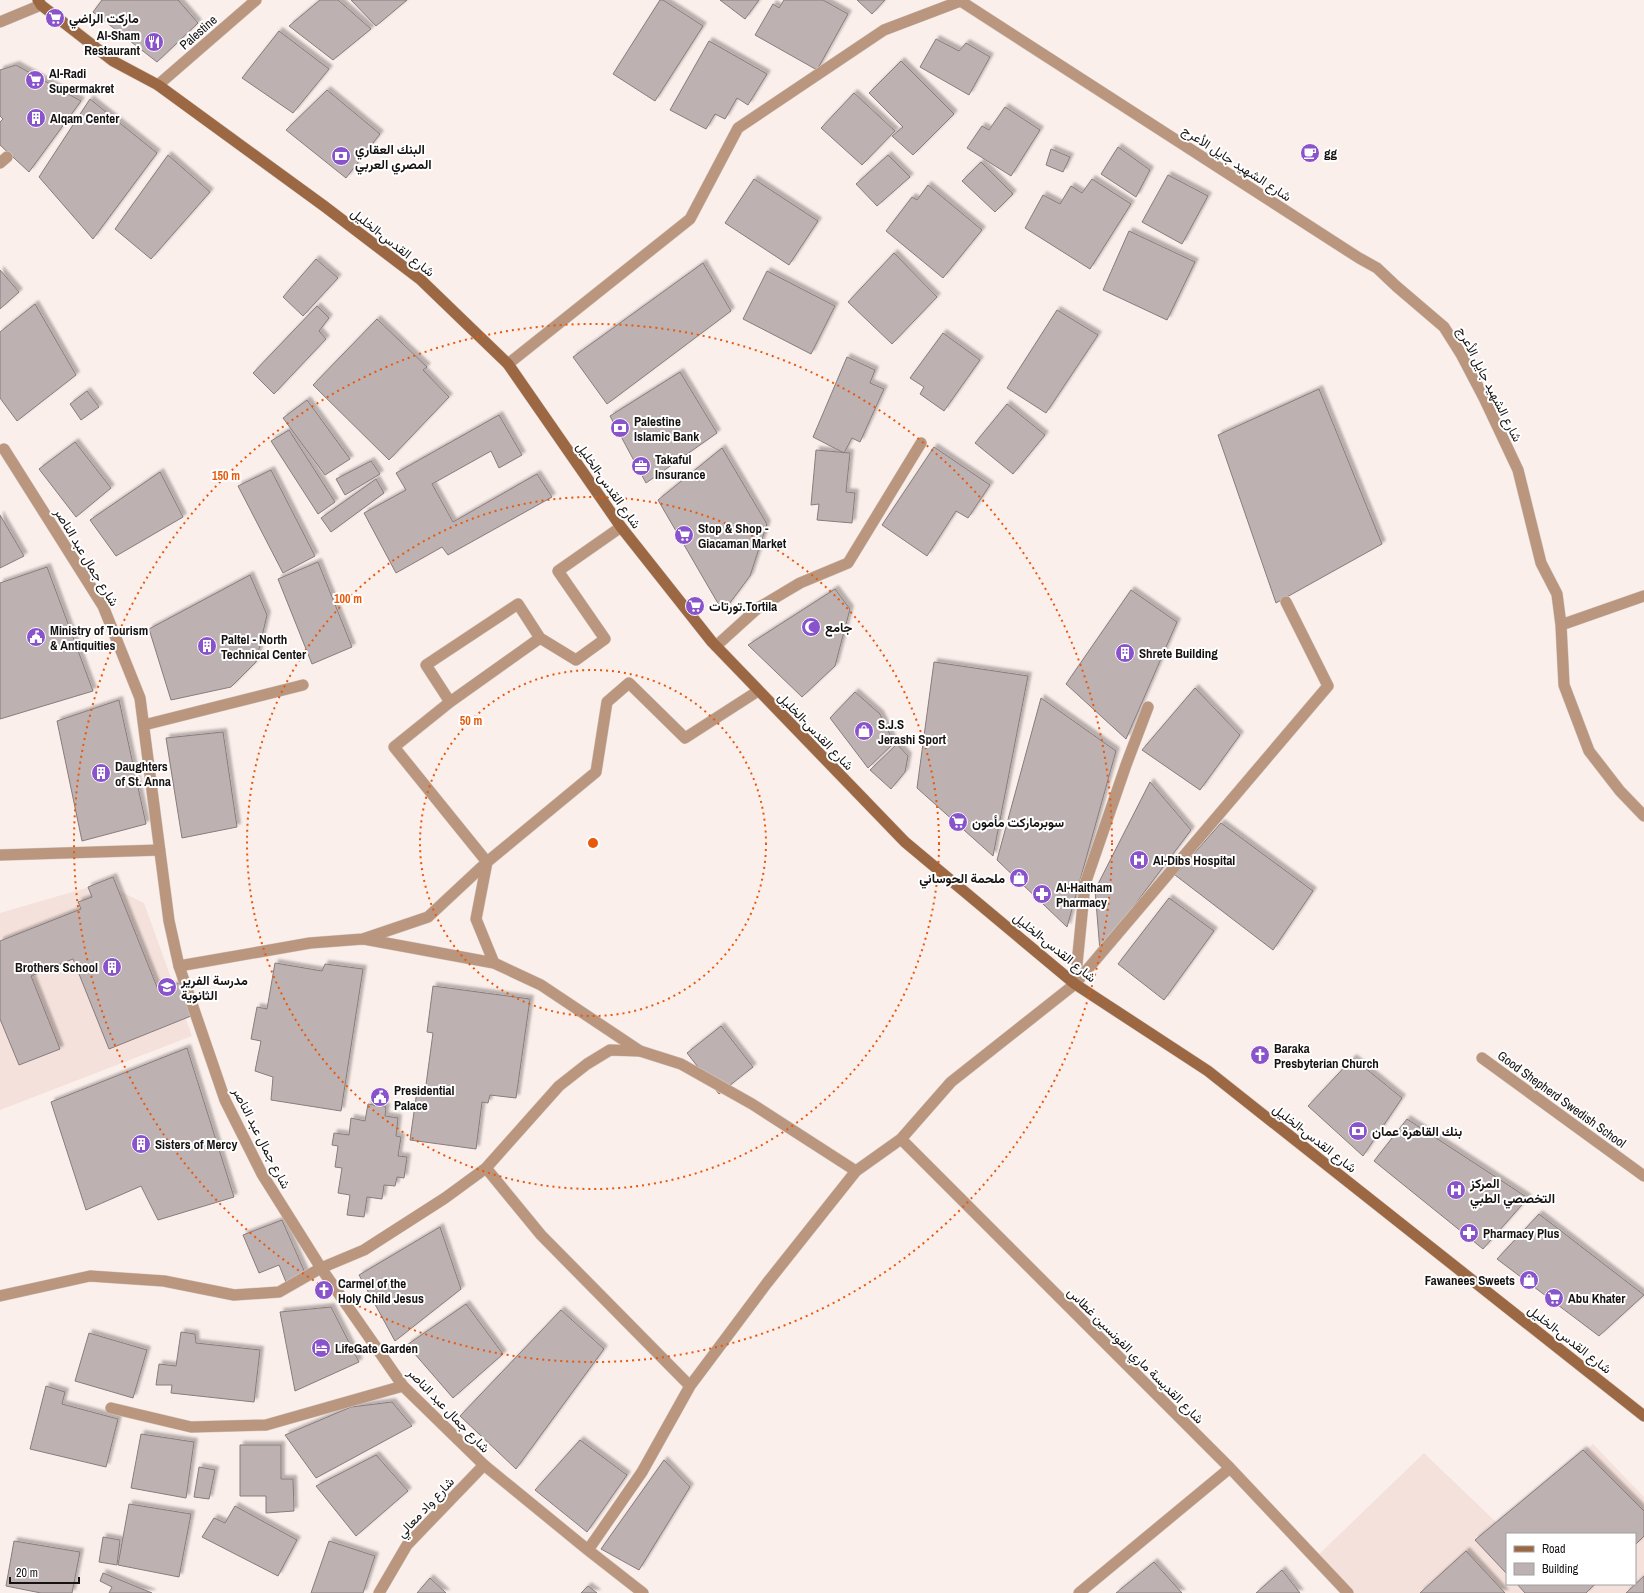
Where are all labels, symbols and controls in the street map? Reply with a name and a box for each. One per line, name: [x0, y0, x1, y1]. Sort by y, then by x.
supermarket icon: ماركت الراضي: [44, 7, 66, 29]
place label: ماركت الراضي: [69, 10, 139, 29]
street label: Palestine: [176, 11, 221, 53]
place label: Al-Sham Restaurant: [84, 27, 140, 59]
restaurant icon: Al-Sham Restaurant: [143, 31, 165, 53]
place label: Al-Radi Supermakret: [49, 65, 115, 97]
supermarket icon: Al-Radi Supermakret: [24, 69, 46, 91]
building icon: Alqam Center: [25, 107, 47, 129]
place label: Alqam Center: [50, 110, 120, 127]
street label: شارع الشهيد جايل الأعرج: [1178, 122, 1295, 206]
place label: البنك العقاري المصري العربي: [355, 141, 432, 175]
cafe icon: gg: [1299, 142, 1321, 164]
bank icon: البنك العقاري المصري العربي: [330, 145, 352, 167]
place label: gg: [1324, 145, 1338, 162]
street label: شارع القدس-الخليل: [347, 204, 438, 281]
street label: شارع الشهيد جايل الأعرج: [1452, 324, 1526, 445]
place label: Palestine Islamic Bank: [634, 413, 699, 445]
bank icon: Palestine Islamic Bank: [609, 417, 631, 439]
street label: شارع القدس-الخليل: [572, 439, 645, 532]
place label: Takaful Insurance: [655, 451, 705, 483]
office icon: Takaful Insurance: [630, 455, 652, 477]
text: 150 m: [212, 468, 240, 484]
street label: شارع جمال عبد الناصر: [49, 504, 123, 610]
place label: Stop & Shop - Giacaman Market: [698, 520, 787, 552]
supermarket icon: Stop & Shop - Giacaman Market: [673, 524, 695, 546]
text: 100 m: [334, 591, 362, 607]
supermarket icon: تورتات.Tortila: [684, 595, 706, 617]
place label: تورتات.Tortila: [709, 598, 777, 615]
mosque icon: جامع: [800, 616, 822, 638]
place label: جامع: [825, 619, 853, 637]
place label: Ministry of Tourism & Antiquities: [50, 622, 148, 654]
public building icon: Ministry of Tourism & Antiquities: [25, 626, 47, 648]
place label: Paltel - North Technical Center: [221, 631, 307, 663]
building icon: Paltel - North Technical Center: [196, 635, 218, 657]
building icon: Shrete Building: [1114, 642, 1136, 664]
place label: Shrete Building: [1139, 645, 1218, 662]
street label: شارع القدس-الخليل: [773, 689, 857, 775]
text: 50 m: [460, 713, 482, 729]
place label: S.J.S Jerashi Sport: [878, 716, 947, 748]
shop icon: S.J.S Jerashi Sport: [853, 720, 875, 742]
place label: Daughters of St. Anna: [115, 758, 171, 790]
building icon: Daughters of St. Anna: [90, 762, 112, 784]
supermarket icon: سوبرماركت مأمون: [947, 811, 969, 833]
place label: سوبرماركت مأمون: [972, 814, 1064, 831]
centre of rings: [586, 836, 600, 850]
hospital icon: Al-Dibs Hospital: [1128, 849, 1150, 871]
place label: Al-Dibs Hospital: [1153, 852, 1235, 869]
shop icon: ملحمة الحوساني: [1008, 867, 1030, 889]
place label: ملحمة الحوساني: [919, 870, 1005, 889]
place label: Al-Haitham Pharmacy: [1056, 879, 1112, 911]
pharmacy icon: Al-Haitham Pharmacy: [1031, 883, 1053, 905]
street label: شارع القدس-الخليل: [1009, 909, 1100, 987]
building icon: Brothers School: [101, 956, 123, 978]
place label: Brothers School: [15, 959, 98, 976]
place label: مدرسة الفرير الثانوية: [180, 972, 248, 1004]
school or university icon: مدرسة الفرير الثانوية: [156, 976, 178, 998]
place label: Baraka Presbyterian Church: [1274, 1040, 1379, 1072]
church icon: Baraka Presbyterian Church: [1249, 1044, 1271, 1066]
street label: Good Shepherd Swedish School: [1494, 1047, 1629, 1152]
place label: Presidential Palace: [394, 1082, 454, 1114]
street label: شارع جمال عبد الناصر: [227, 1084, 294, 1192]
public building icon: Presidential Palace: [369, 1086, 391, 1108]
street label: شارع القدس-الخليل: [1269, 1100, 1360, 1177]
bank icon: بنك القاهرة عمان: [1347, 1120, 1369, 1142]
place label: بنك القاهرة عمان: [1372, 1123, 1462, 1140]
building icon: Sisters of Mercy: [130, 1133, 152, 1155]
place label: Sisters of Mercy: [155, 1136, 237, 1153]
place label: المركز التخصصي الطبي: [1469, 1175, 1555, 1209]
hospital icon: المركز التخصصي الطبي: [1445, 1179, 1467, 1201]
pharmacy icon: Pharmacy Plus: [1458, 1222, 1480, 1244]
place label: Pharmacy Plus: [1483, 1225, 1560, 1242]
shop icon: Fawanees Sweets: [1518, 1269, 1540, 1291]
place label: Fawanees Sweets: [1425, 1272, 1515, 1289]
place label: Carmel of the Holy Child Jesus: [338, 1275, 424, 1307]
church icon: Carmel of the Holy Child Jesus: [313, 1279, 335, 1301]
street label: شارع القديسة ماري الفونسين غطاس: [1062, 1283, 1208, 1429]
supermarket icon: Abu Khater: [1543, 1287, 1565, 1309]
place label: Abu Khater: [1568, 1290, 1626, 1307]
street label: شارع القدس-الخليل: [1524, 1301, 1615, 1378]
hotel icon: LifeGate Garden: [310, 1337, 332, 1359]
place label: LifeGate Garden: [335, 1340, 418, 1357]
street label: شارع جمال عبد الناصر: [402, 1364, 494, 1457]
street label: شارع واد معالي: [393, 1473, 459, 1543]
legend: [1506, 1533, 1636, 1585]
text: Road: [1542, 1541, 1566, 1557]
scale bar: [10, 1559, 79, 1585]
text: Building: [1542, 1561, 1579, 1577]
text: 20 m: [16, 1565, 38, 1581]

